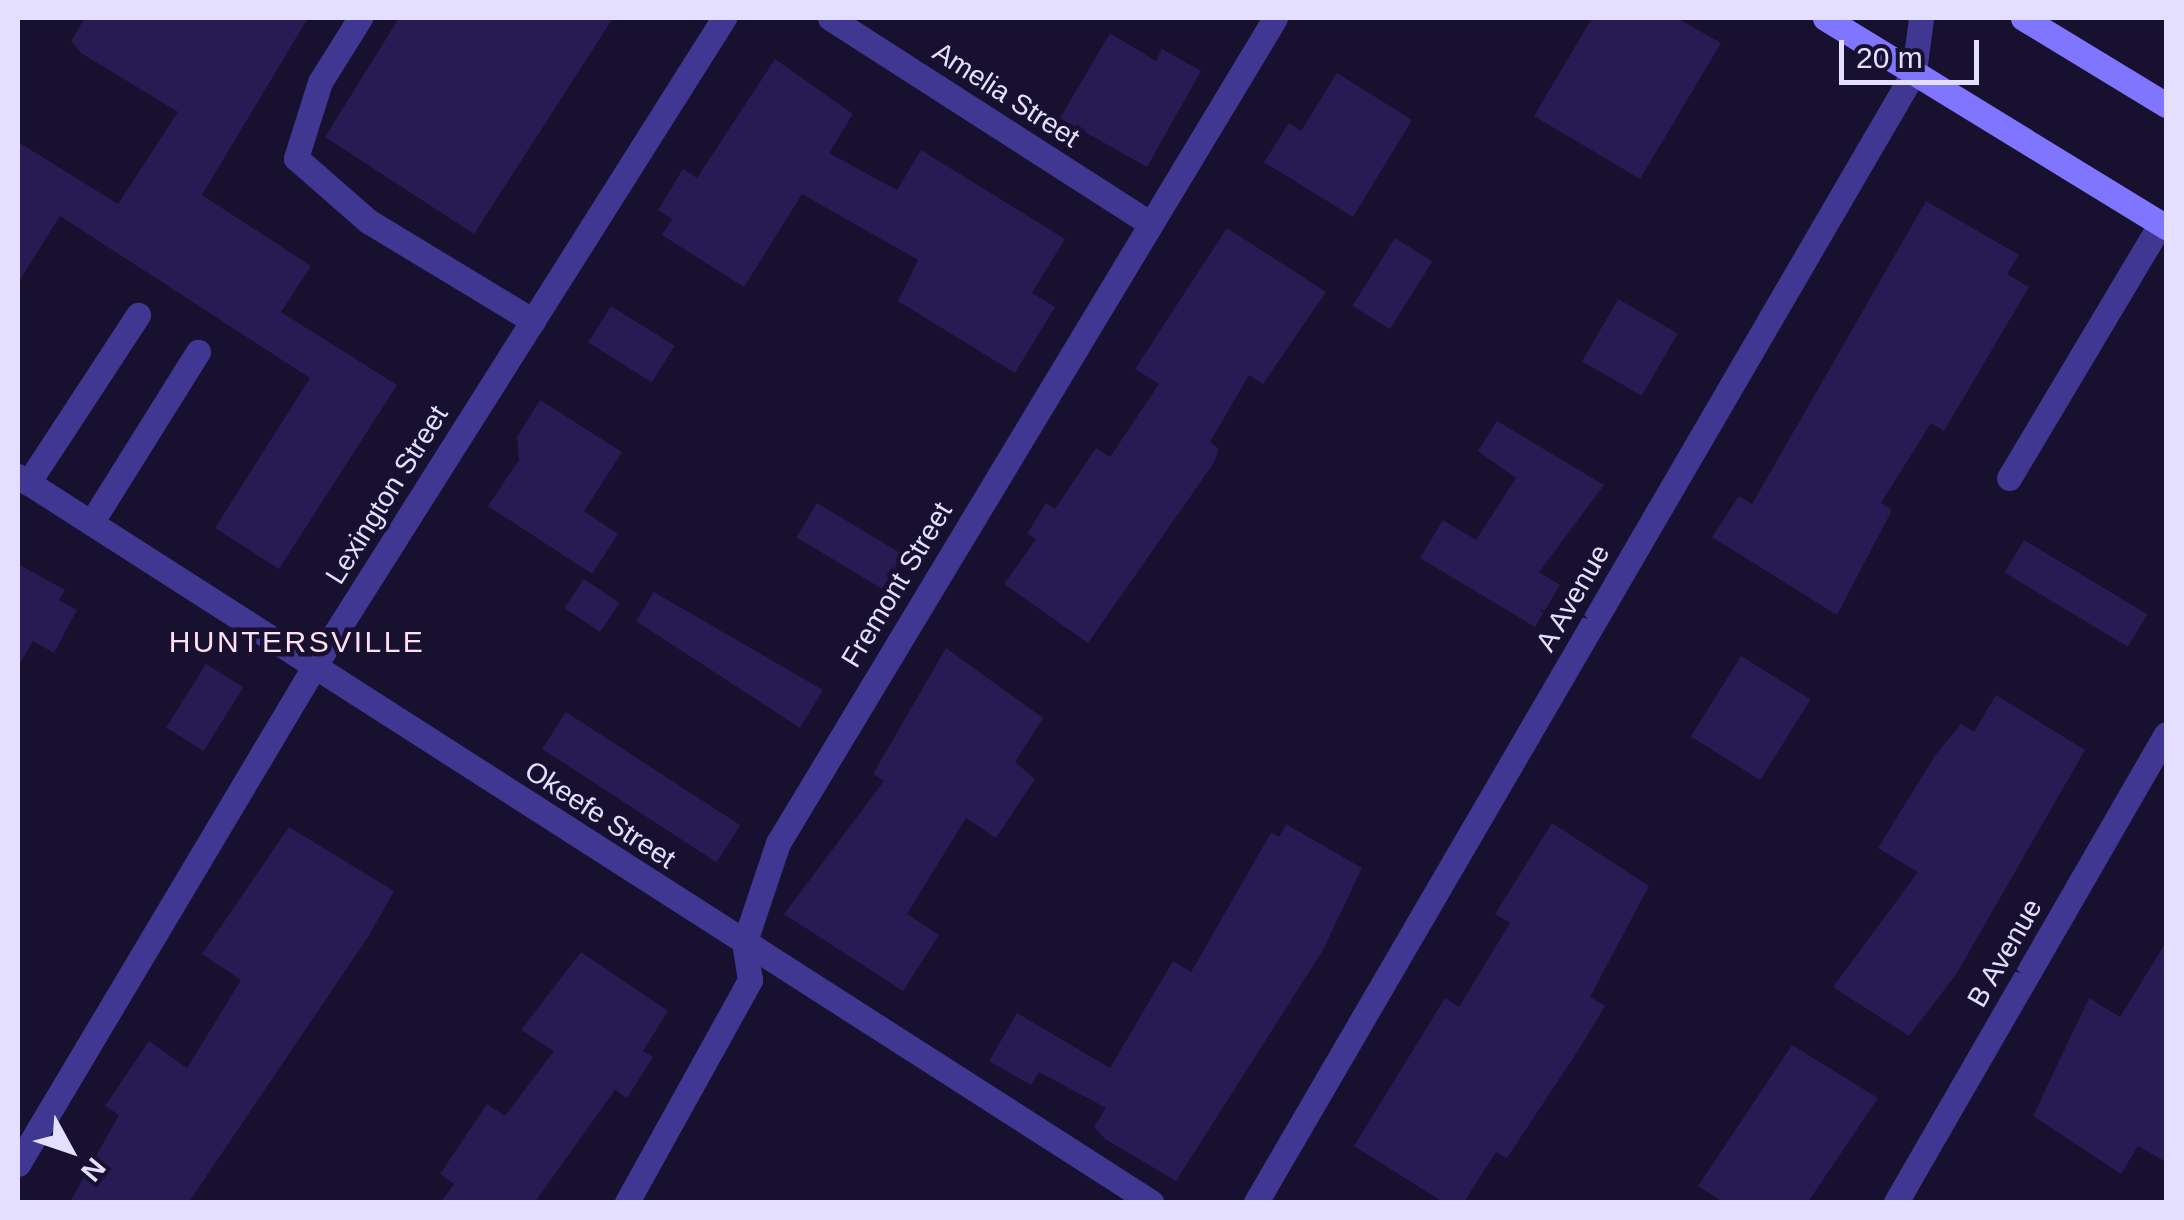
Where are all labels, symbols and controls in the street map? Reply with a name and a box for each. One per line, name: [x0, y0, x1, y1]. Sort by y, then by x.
scale bar: [1844, 20, 1984, 82]
street label: Amelia Street: [926, 35, 1086, 155]
text: 20 m: [1856, 41, 1923, 74]
street label: Lexington Street: [319, 400, 455, 590]
street label: Fremont Street: [835, 496, 959, 674]
street label: A Avenue: [1528, 537, 1618, 659]
district label: HUNTERSVILLE: [169, 624, 425, 660]
street label: Okeefe Street: [518, 754, 682, 876]
street label: B Avenue: [1960, 892, 2050, 1014]
north arrow: [20, 1100, 120, 1200]
text: N: [75, 1152, 112, 1187]

